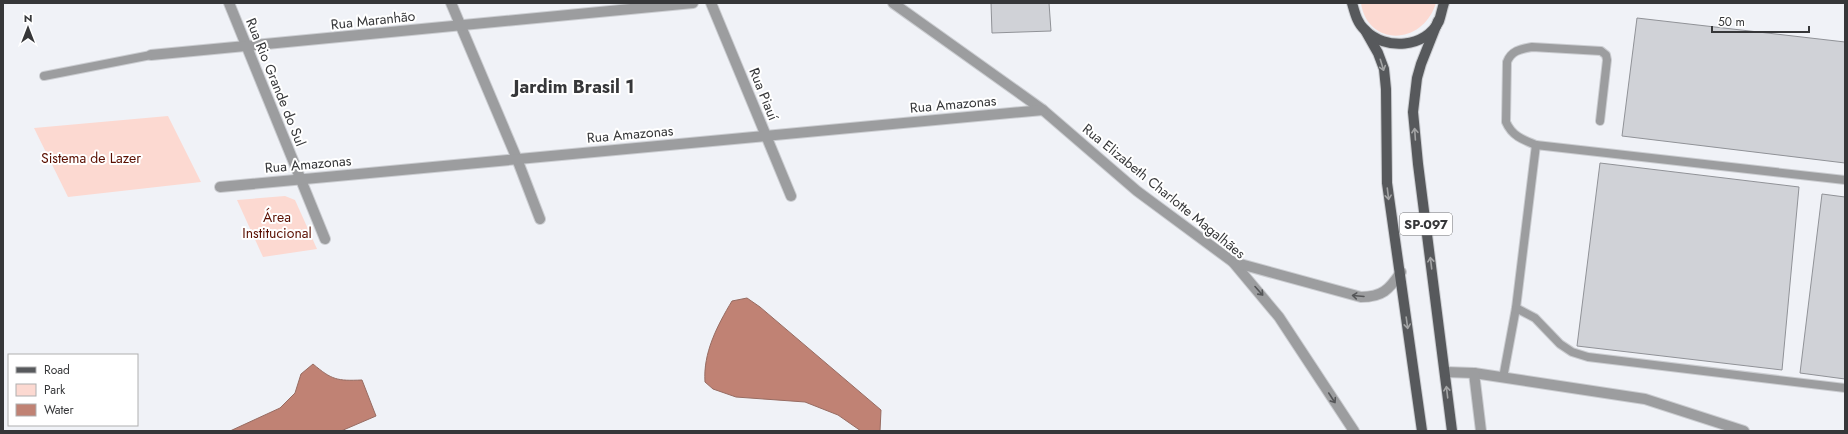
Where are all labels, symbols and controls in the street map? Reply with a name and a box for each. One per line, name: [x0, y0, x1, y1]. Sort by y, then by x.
street label: Rua Maranhão: [330, 6, 417, 34]
north arrow: [8, 8, 48, 48]
scale bar: [1712, 8, 1809, 34]
text: N: [24, 10, 32, 26]
text: 50 m: [1718, 13, 1745, 31]
street label: Rua Rio Grande do Sul: [241, 15, 311, 149]
one-way arrow: [1379, 58, 1386, 71]
street label: Rua Piauí: [744, 65, 784, 125]
district label: Jardim Brasil 1: [511, 74, 634, 100]
street label: Rua Amazonas: [909, 90, 997, 118]
street label: Rua Elizabeth Charlotte Magalhães: [1078, 119, 1250, 263]
street label: Rua Amazonas: [586, 120, 674, 148]
one-way arrow: [1411, 128, 1418, 141]
park label: Sistema de Lazer: [41, 148, 141, 168]
street label: Rua Amazonas: [264, 150, 352, 178]
one-way arrow: [1384, 187, 1392, 200]
park label: Área Institucional: [242, 207, 312, 243]
road number: SP-097: [1400, 213, 1452, 235]
one-way arrow: [1427, 257, 1435, 270]
one-way arrow: [1254, 286, 1264, 296]
one-way arrow: [1352, 293, 1365, 300]
one-way arrow: [1403, 316, 1411, 329]
legend: [8, 354, 138, 426]
text: Road: [44, 361, 70, 379]
text: Park: [44, 381, 66, 399]
one-way arrow: [1444, 386, 1451, 399]
one-way arrow: [1329, 392, 1337, 404]
text: Water: [44, 401, 75, 419]

